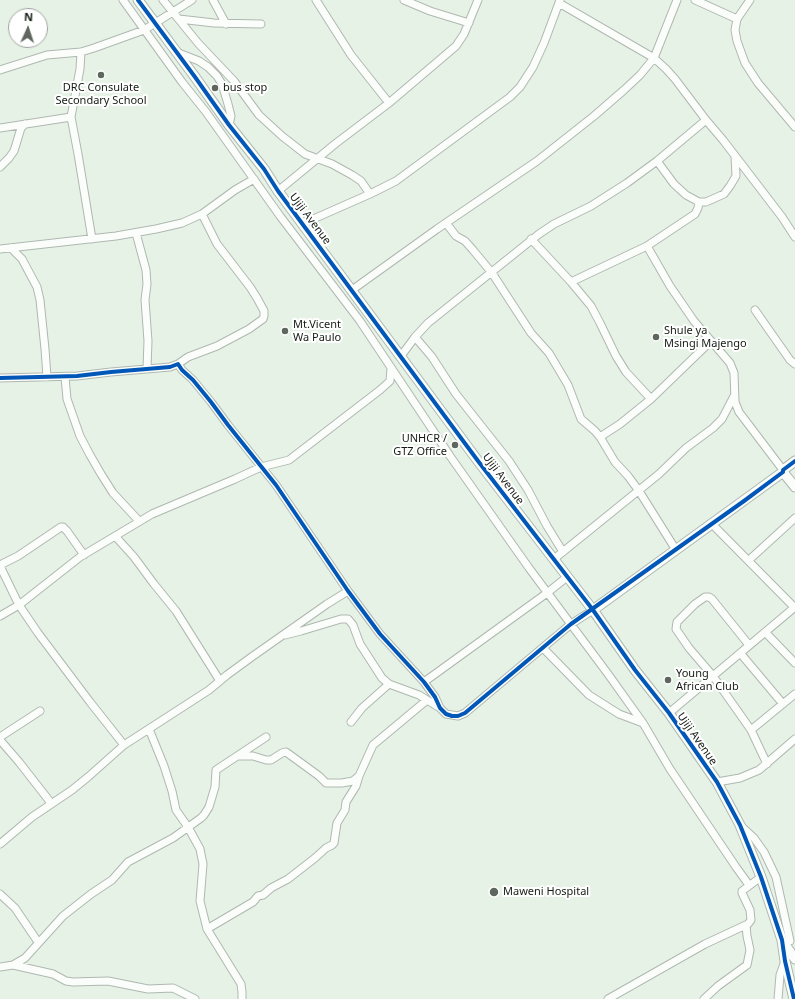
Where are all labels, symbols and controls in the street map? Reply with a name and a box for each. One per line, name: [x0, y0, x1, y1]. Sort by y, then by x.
north arrow: [8, 8, 48, 48]
text: N: [24, 9, 33, 24]
marker: DRC Consulate Secondary School: [96, 70, 106, 80]
place label: DRC Consulate Secondary School: [55, 81, 147, 107]
place label: bus stop: [223, 81, 267, 95]
marker: bus stop: [210, 83, 220, 93]
street label: Ujiji Avenue: [286, 191, 334, 247]
place label: Mt.Vicent Wa Paulo: [293, 318, 341, 344]
place label: Shule ya Msingi Majengo: [664, 324, 747, 350]
marker: Mt.Vicent Wa Paulo: [280, 326, 290, 336]
marker: Shule ya Msingi Majengo: [651, 332, 661, 342]
place label: UNHCR / GTZ Office: [393, 432, 447, 458]
marker: UNHCR / GTZ Office: [450, 440, 460, 450]
street label: Ujiji Avenue: [479, 451, 527, 507]
place label: Young African Club: [676, 667, 739, 693]
marker: Young African Club: [663, 675, 673, 685]
street label: Ujiji Avenue: [674, 710, 720, 768]
place label: Maweni Hospital: [503, 885, 589, 899]
marker: Maweni Hospital: [488, 886, 500, 898]

